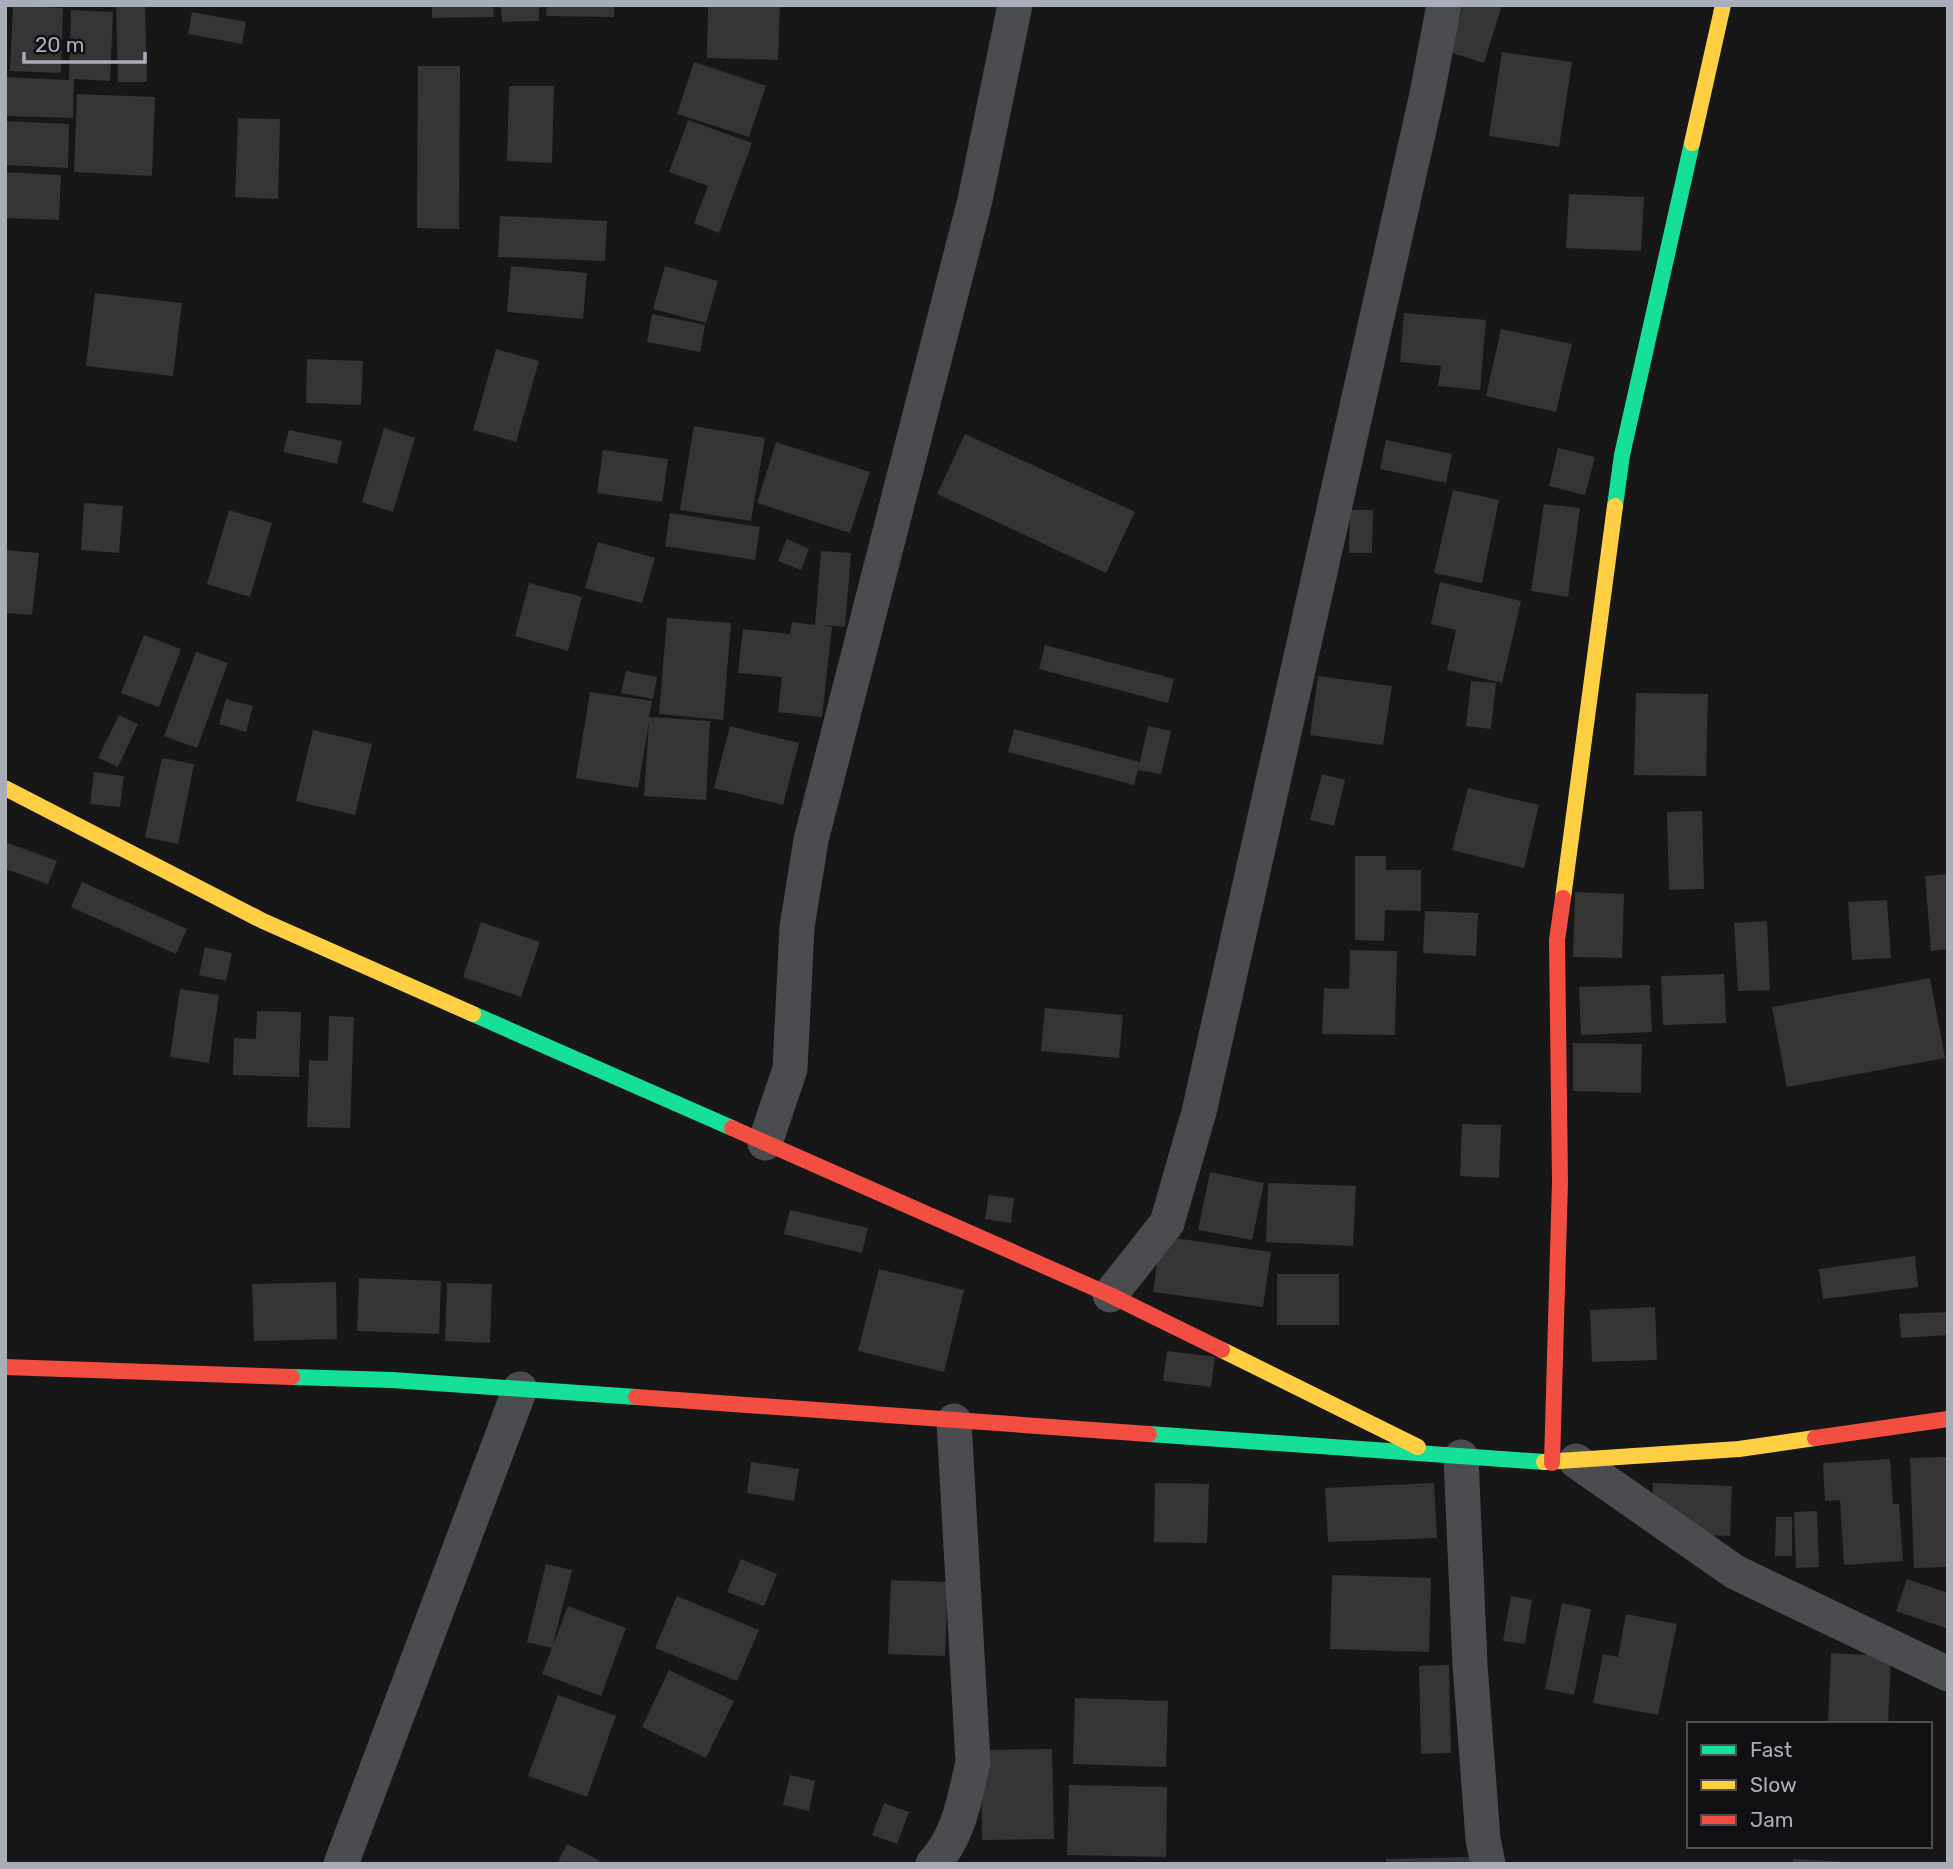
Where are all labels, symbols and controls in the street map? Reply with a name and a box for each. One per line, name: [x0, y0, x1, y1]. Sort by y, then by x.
scale bar: [24, 21, 145, 65]
text: 20 m: [35, 32, 84, 57]
legend: [1687, 1722, 1932, 1848]
text: Fast: [1750, 1737, 1792, 1762]
text: Slow: [1750, 1772, 1797, 1797]
text: Jam: [1750, 1807, 1794, 1832]

